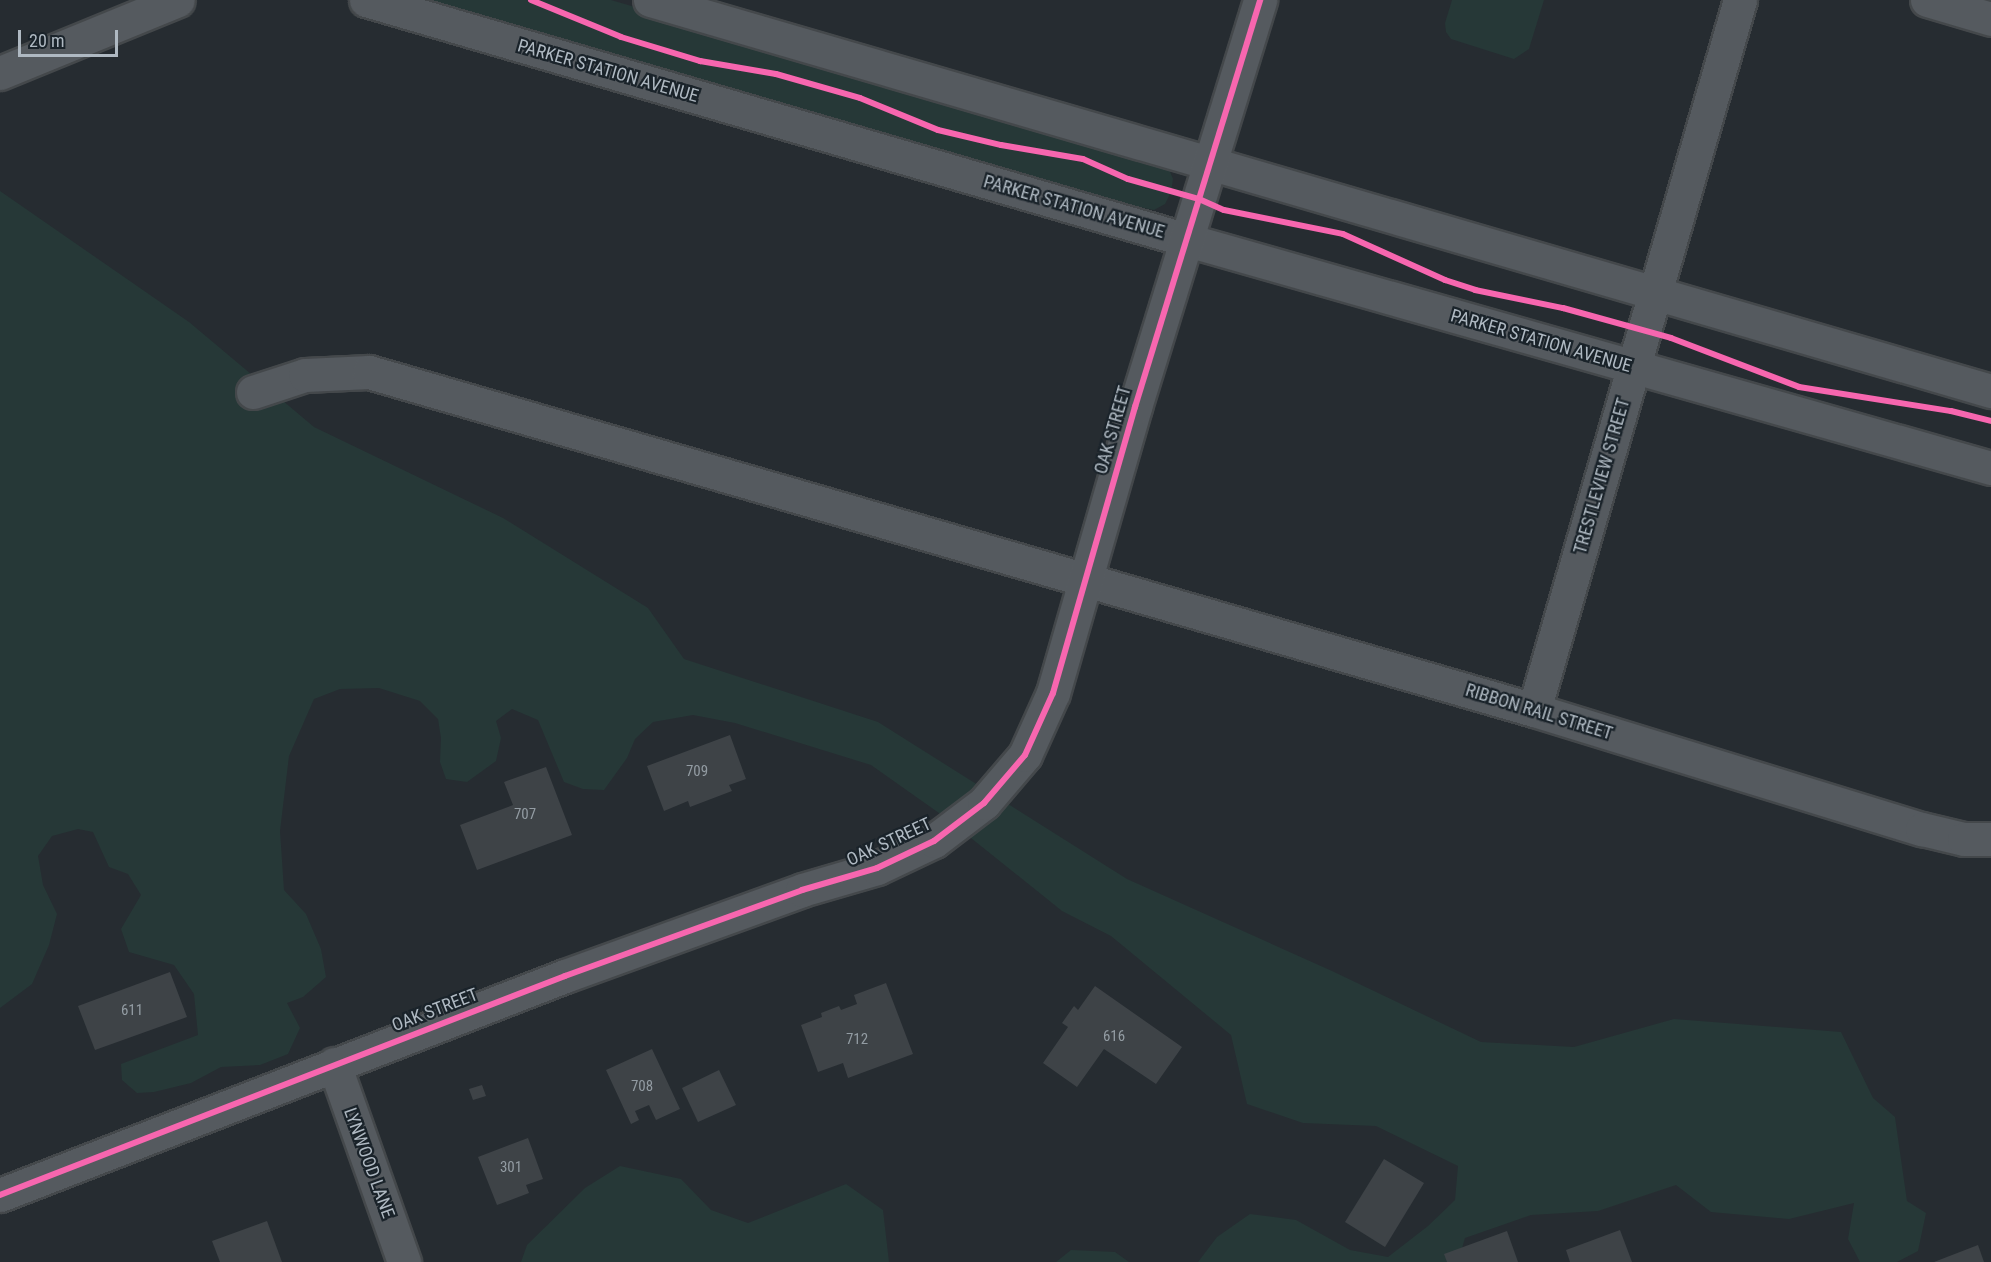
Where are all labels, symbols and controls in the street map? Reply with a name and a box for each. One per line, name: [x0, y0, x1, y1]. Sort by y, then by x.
scale bar: [21, 18, 122, 56]
text: 20 m: [29, 30, 64, 51]
street label: PARKER STATION AVENUE: [515, 35, 701, 107]
street label: PARKER STATION AVENUE: [981, 171, 1167, 243]
street label: PARKER STATION AVENUE: [1448, 305, 1634, 377]
street label: OAK STREET: [1090, 383, 1136, 477]
street label: TRESTLEVIEW STREET: [1569, 396, 1635, 556]
street label: RIBBON RAIL STREET: [1463, 679, 1615, 745]
house number: 709: [686, 763, 708, 781]
house number: 707: [514, 806, 536, 824]
street label: OAK STREET: [843, 813, 935, 871]
street label: OAK STREET: [389, 984, 481, 1036]
house number: 611: [121, 1002, 143, 1020]
house number: 616: [1103, 1028, 1125, 1046]
house number: 712: [846, 1031, 868, 1049]
house number: 708: [631, 1078, 653, 1096]
street label: LYNWOOD LANE: [339, 1105, 399, 1221]
house number: 301: [500, 1159, 522, 1177]

